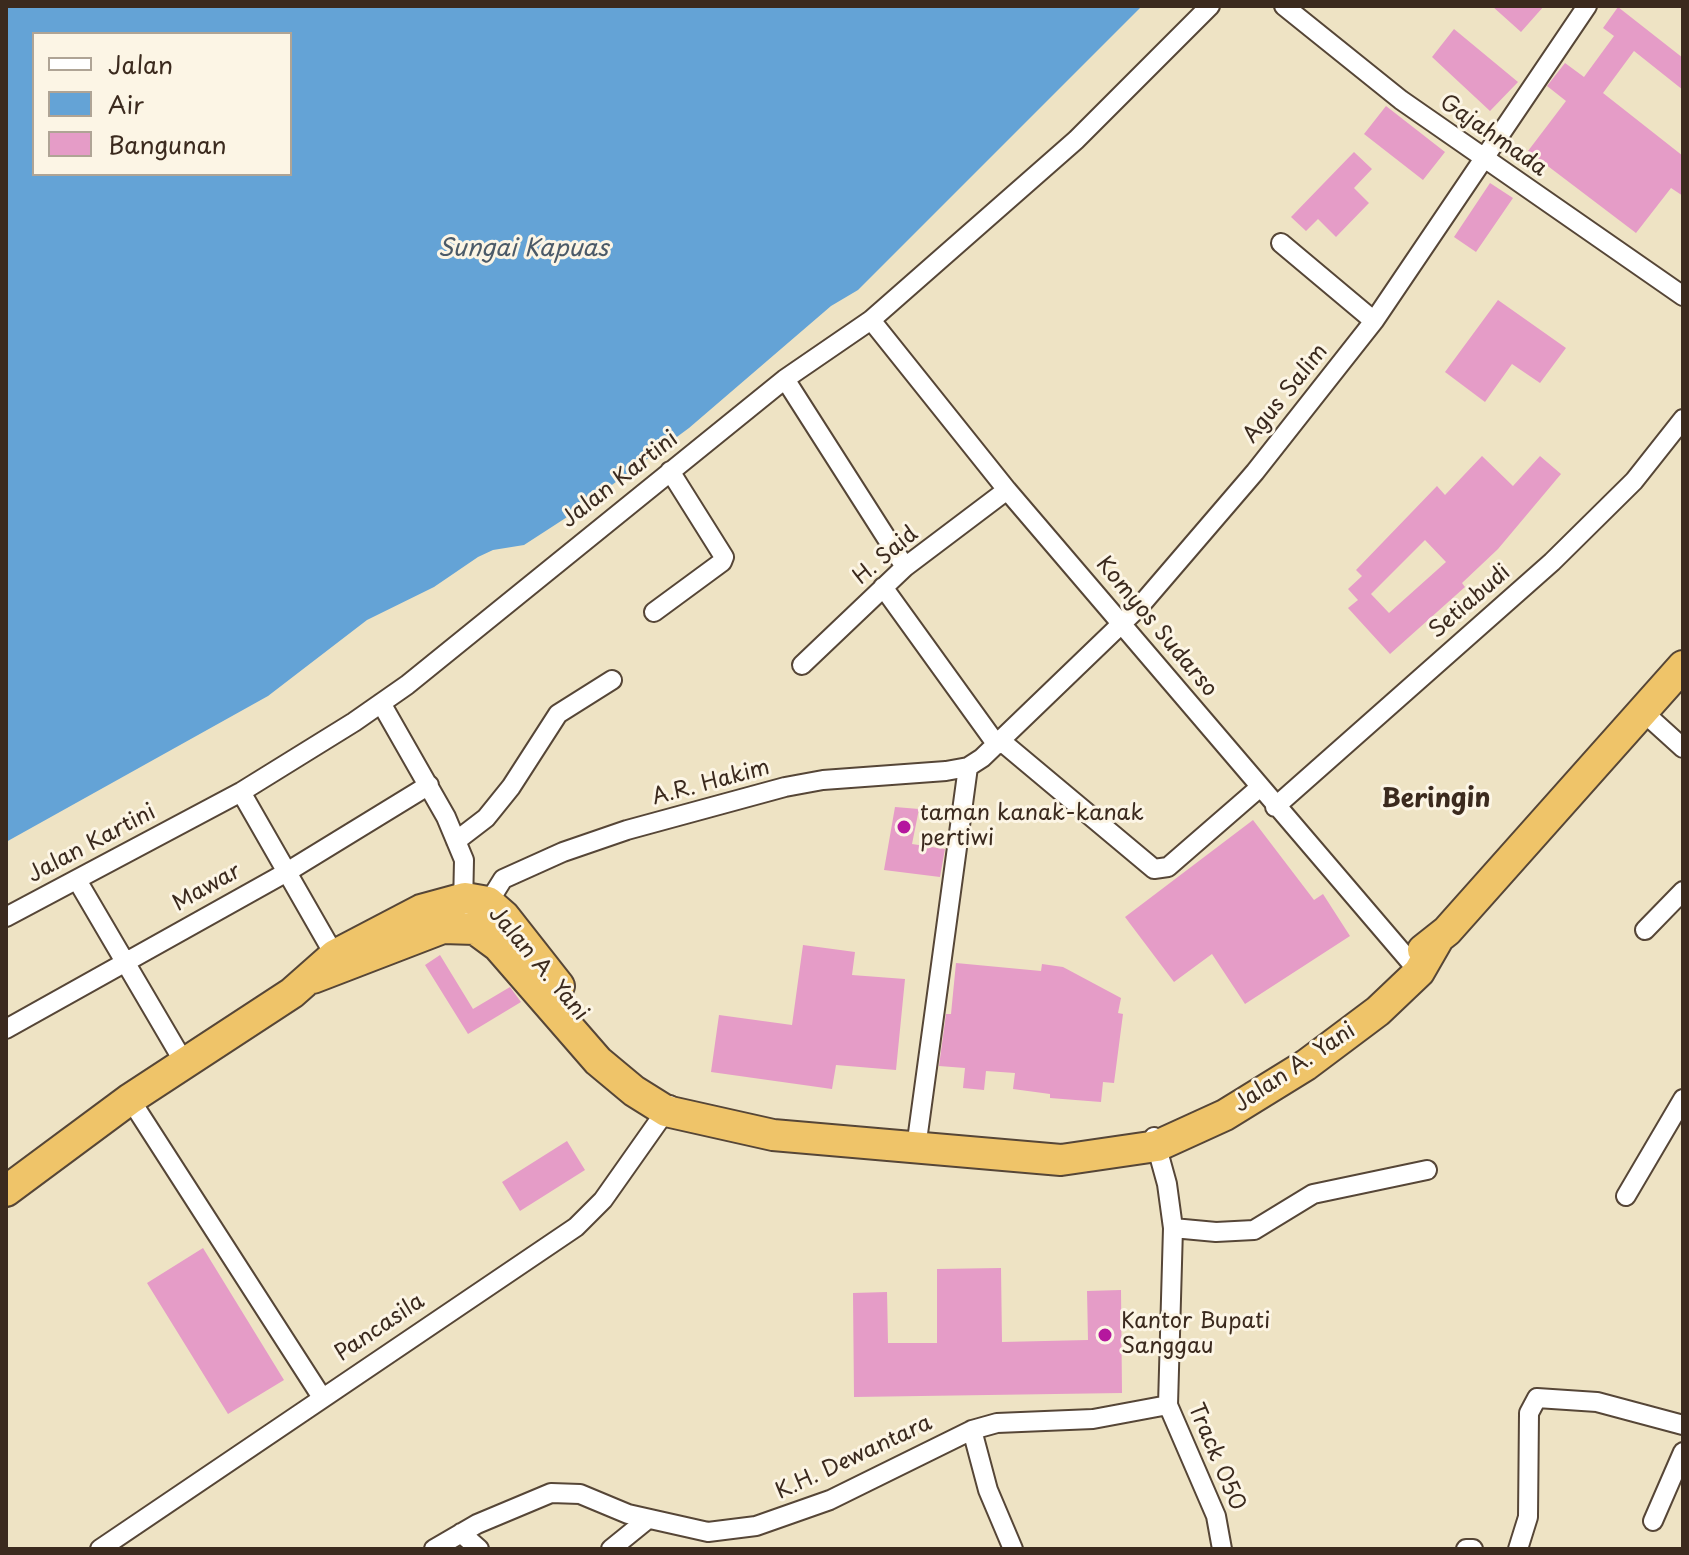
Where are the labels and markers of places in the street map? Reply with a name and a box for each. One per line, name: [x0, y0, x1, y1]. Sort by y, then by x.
place label: taman kanak-kanak pertiwi: [920, 801, 1144, 852]
marker: taman kanak-kanak pertiwi: [895, 818, 913, 836]
place label: Kantor Bupati Sanggau: [1121, 1309, 1270, 1360]
marker: Kantor Bupati Sanggau: [1096, 1326, 1114, 1344]

